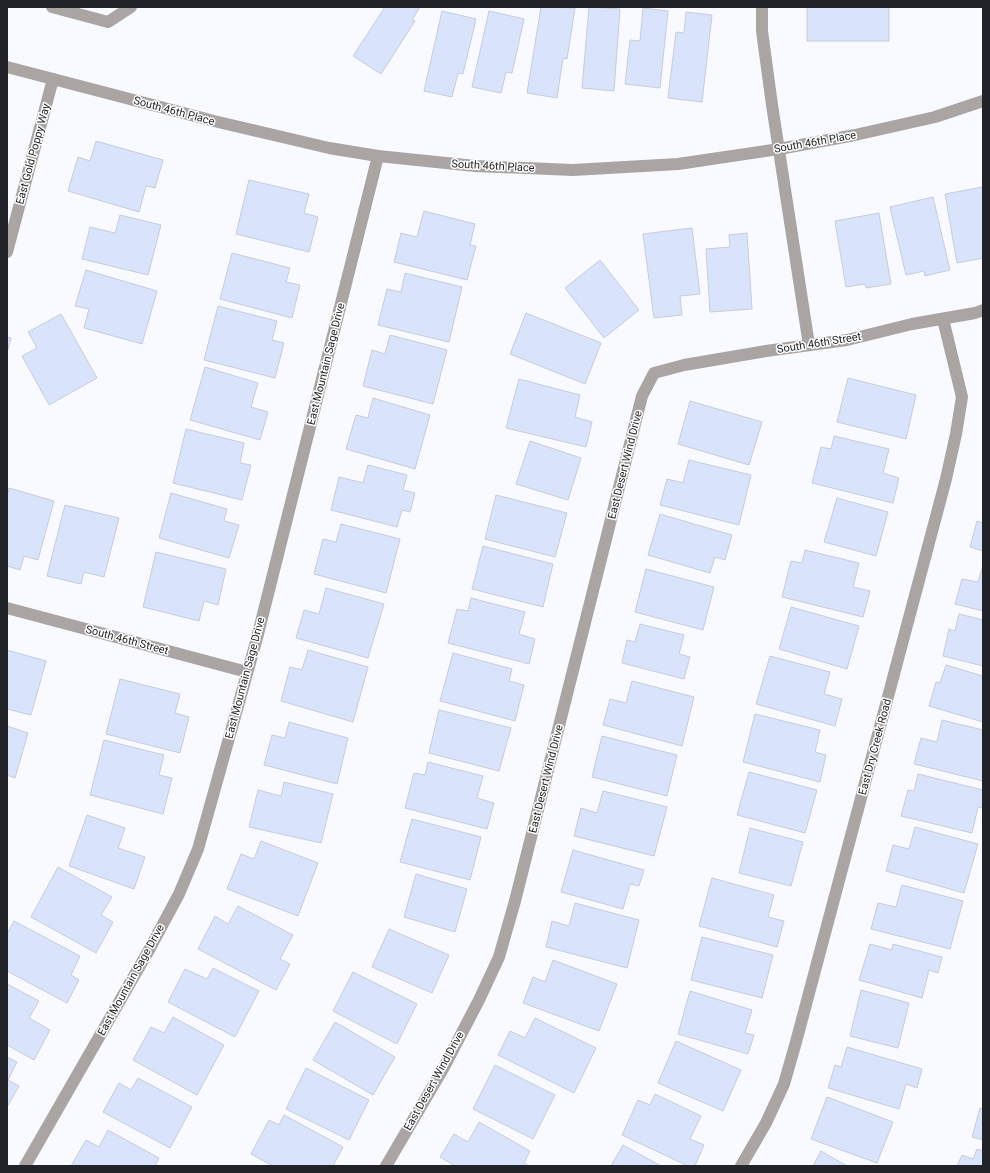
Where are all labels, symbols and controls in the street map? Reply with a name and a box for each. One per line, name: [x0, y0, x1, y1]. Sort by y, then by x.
street label: South 46th Place: [132, 94, 216, 128]
street label: East Gold Poppy Way: [13, 101, 53, 206]
street label: South 46th Place: [773, 128, 857, 156]
street label: South 46th Place: [451, 157, 535, 175]
street label: East Mountain Sage Drive: [305, 301, 348, 426]
street label: South 46th Street: [776, 330, 862, 356]
street label: East Desert Wind Drive: [605, 409, 645, 521]
street label: East Mountain Sage Drive: [223, 616, 268, 740]
street label: South 46th Street: [84, 623, 170, 657]
street label: East Dry Creek Road: [856, 697, 894, 797]
street label: East Desert Wind Drive: [526, 723, 566, 835]
street label: East Mountain Sage Drive: [95, 922, 167, 1038]
street label: East Desert Wind Drive: [401, 1029, 467, 1133]

